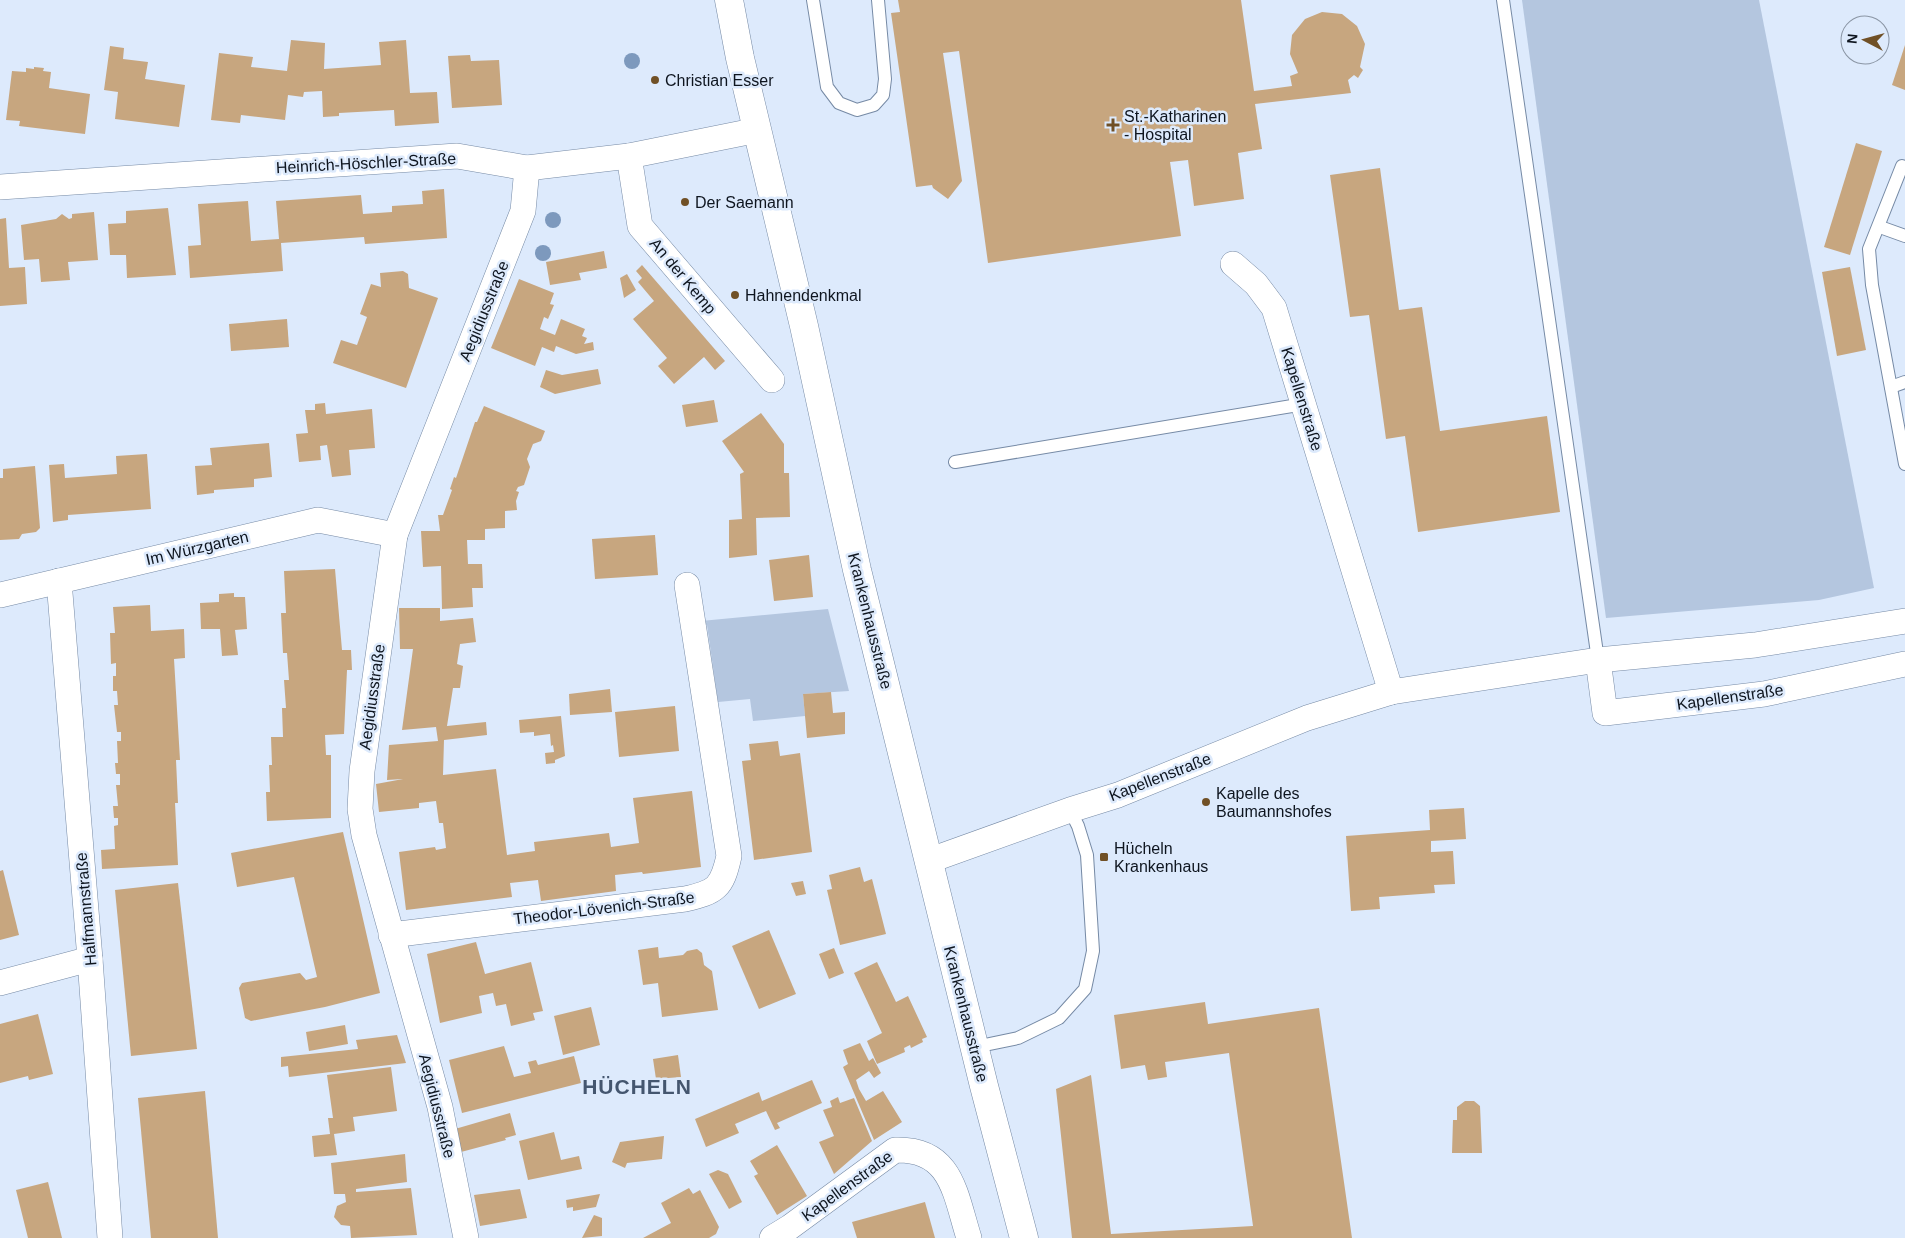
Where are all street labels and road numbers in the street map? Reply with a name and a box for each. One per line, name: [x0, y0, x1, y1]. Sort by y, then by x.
street label: Heinrich-Höschler-Straße: [275, 150, 457, 176]
street label: An der Kemp: [646, 235, 720, 317]
street label: Aegidiusstraße: [456, 258, 512, 364]
street label: Kapellenstraße: [1278, 345, 1326, 453]
street label: Im Würzgarten: [144, 528, 250, 568]
street label: Krankenhausstraße: [845, 551, 895, 691]
street label: Aegidiusstraße: [356, 643, 388, 751]
street label: Kapellenstraße: [1676, 681, 1785, 713]
street label: Kapellenstraße: [1107, 750, 1213, 804]
street label: Halfmannstraße: [73, 851, 99, 966]
street label: Theodor-Lövenich-Straße: [512, 888, 696, 928]
street label: Krankenhausstraße: [941, 944, 991, 1084]
street label: Aegidiusstraße: [416, 1052, 458, 1160]
street label: Kapellenstraße: [798, 1147, 896, 1225]

